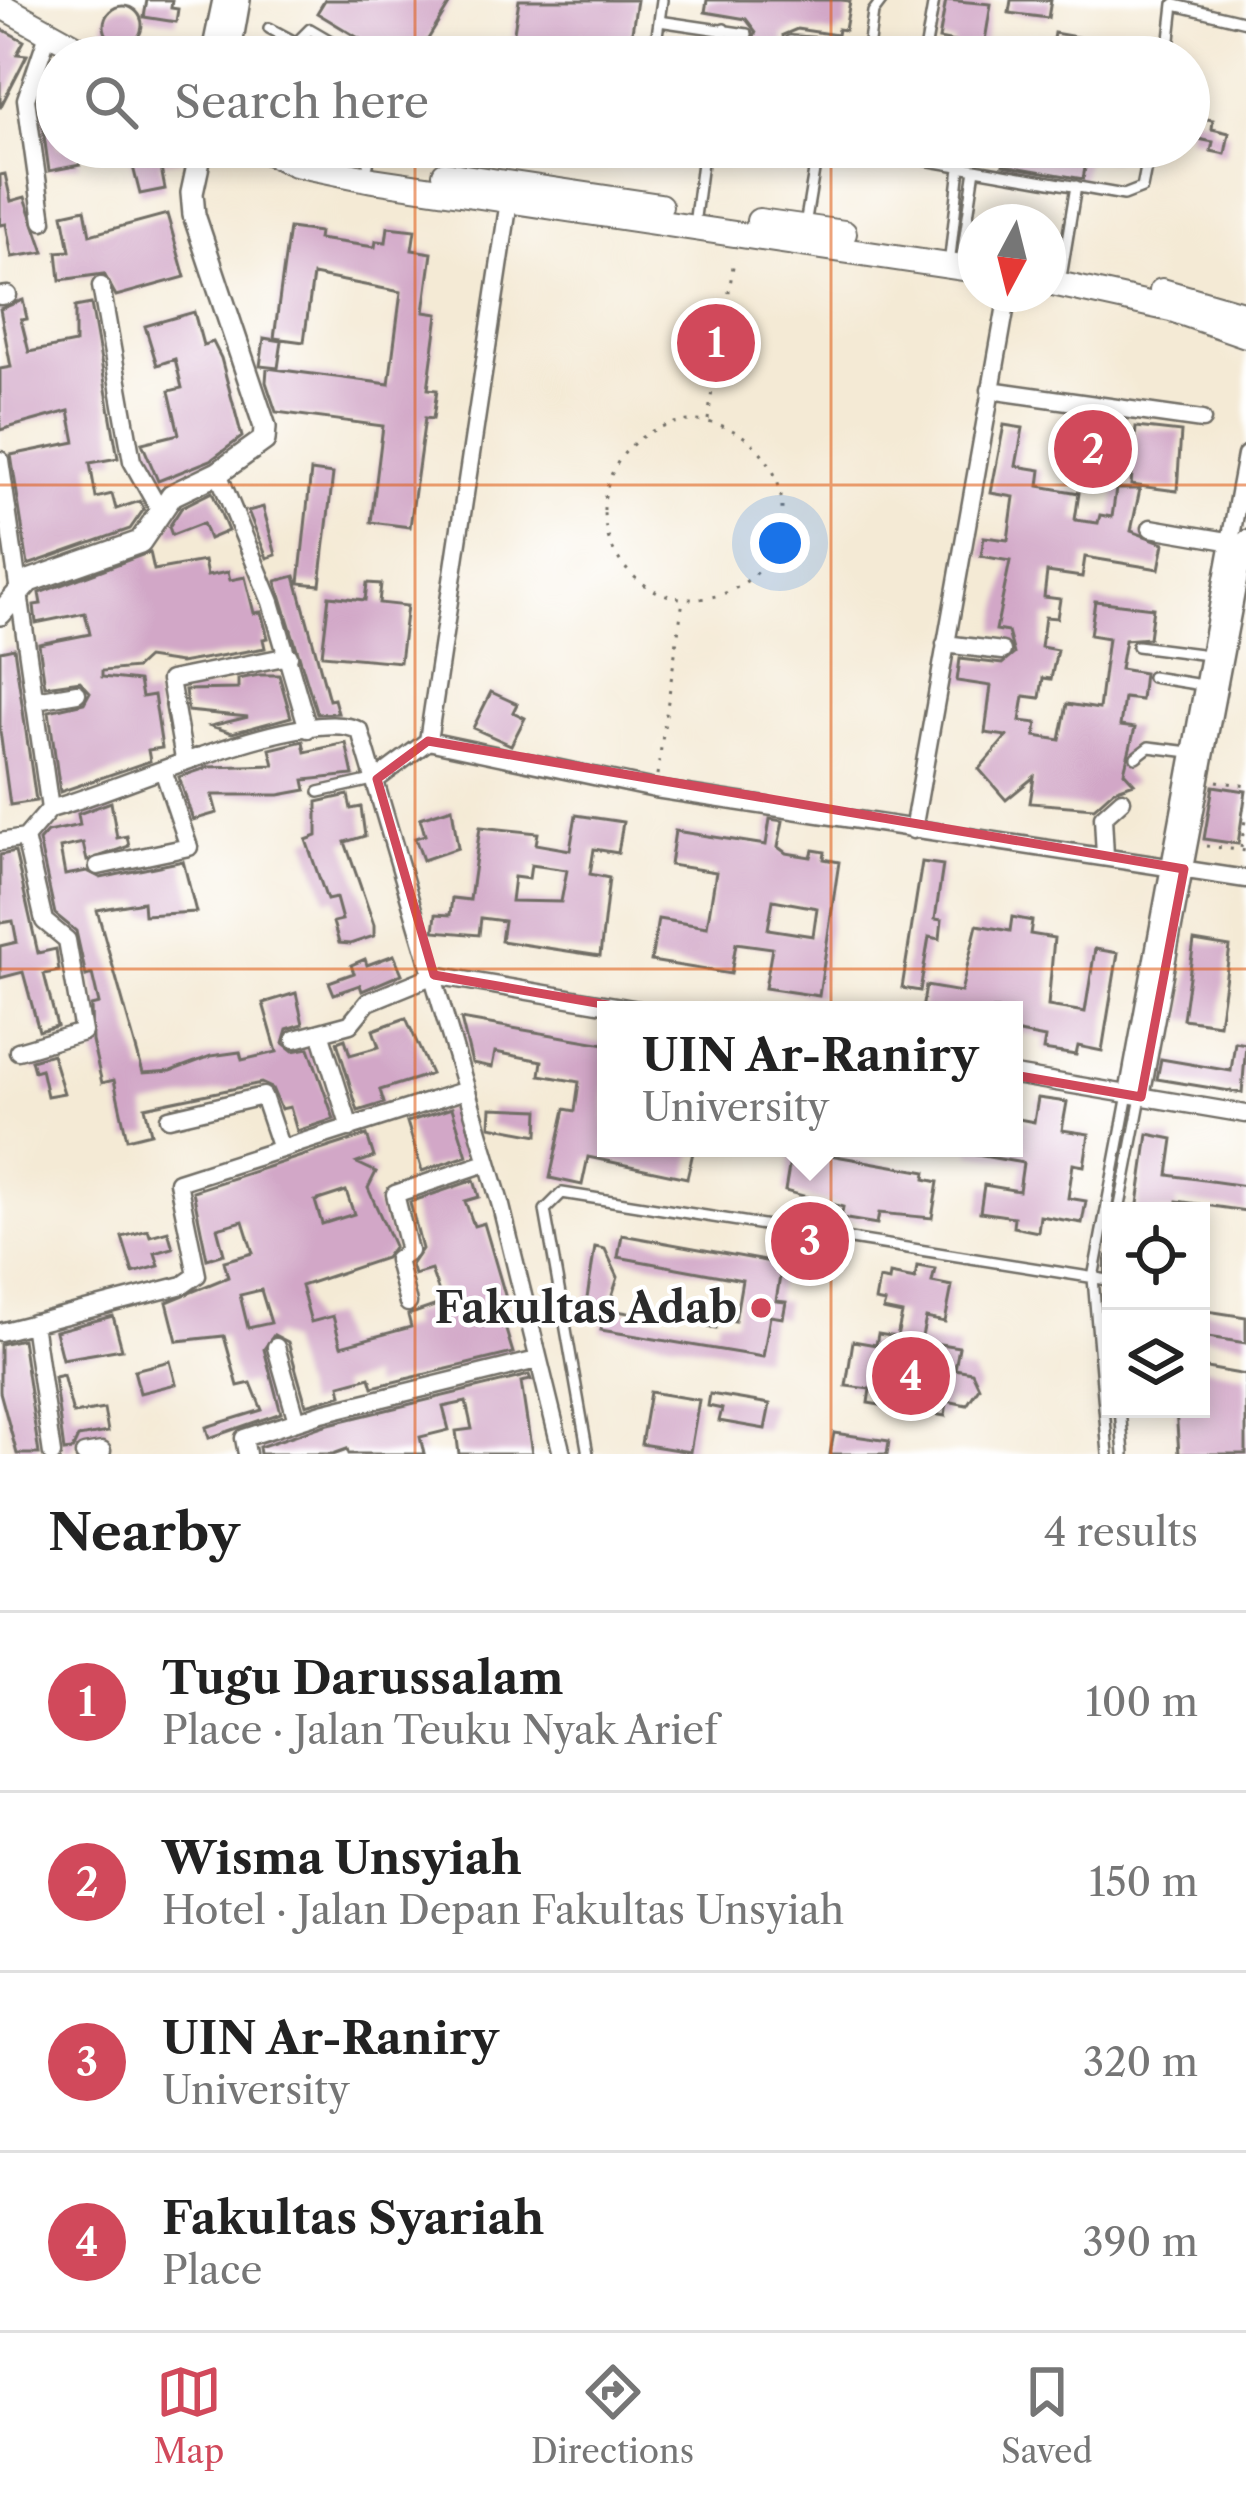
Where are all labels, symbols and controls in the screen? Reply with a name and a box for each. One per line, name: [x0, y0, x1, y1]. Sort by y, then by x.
search box: [36, 36, 1210, 168]
icon: search: [78, 69, 144, 135]
text: Search here: [174, 74, 429, 130]
north arrow: [958, 204, 1066, 312]
pin: 1: [677, 298, 755, 388]
pin: 2: [1054, 404, 1132, 494]
your location: [750, 513, 810, 573]
popup: [597, 1001, 1023, 1157]
text: UIN Ar-Raniry: [642, 1027, 978, 1083]
text: University: [642, 1083, 829, 1131]
pin: 3: [771, 1196, 849, 1286]
map controls: [1102, 1202, 1210, 1418]
button: locate: [1102, 1202, 1210, 1310]
place label: Fakultas Adab: [435, 1282, 737, 1334]
marker: Fakultas Adab: [748, 1295, 774, 1321]
button: layers: [1102, 1310, 1210, 1418]
pin: 4: [872, 1331, 950, 1421]
text: Nearby: [48, 1501, 240, 1563]
text: 4 results: [1044, 1508, 1198, 1556]
text: Tugu Darussalam: [162, 1650, 564, 1706]
text: 1: [78, 1678, 96, 1726]
text: 100 m: [1085, 1678, 1198, 1726]
text: Place · Jalan Teuku Nyak Arief: [162, 1706, 718, 1754]
text: Wisma Unsyiah: [162, 1830, 522, 1886]
text: 2: [75, 1858, 99, 1906]
text: 150 m: [1089, 1858, 1198, 1906]
text: Hotel · Jalan Depan Fakultas Unsyiah: [162, 1886, 844, 1934]
text: UIN Ar-Raniry: [162, 2010, 499, 2066]
text: 3: [76, 2038, 98, 2086]
text: 320 m: [1083, 2038, 1198, 2086]
text: University: [162, 2066, 350, 2114]
text: Fakultas Syariah: [162, 2190, 544, 2246]
text: 4: [75, 2218, 99, 2266]
text: 390 m: [1082, 2218, 1198, 2266]
text: Place: [162, 2246, 262, 2294]
tab: Map: [153, 2359, 224, 2472]
tab: Directions: [531, 2359, 694, 2472]
tab: Saved: [1001, 2359, 1093, 2472]

